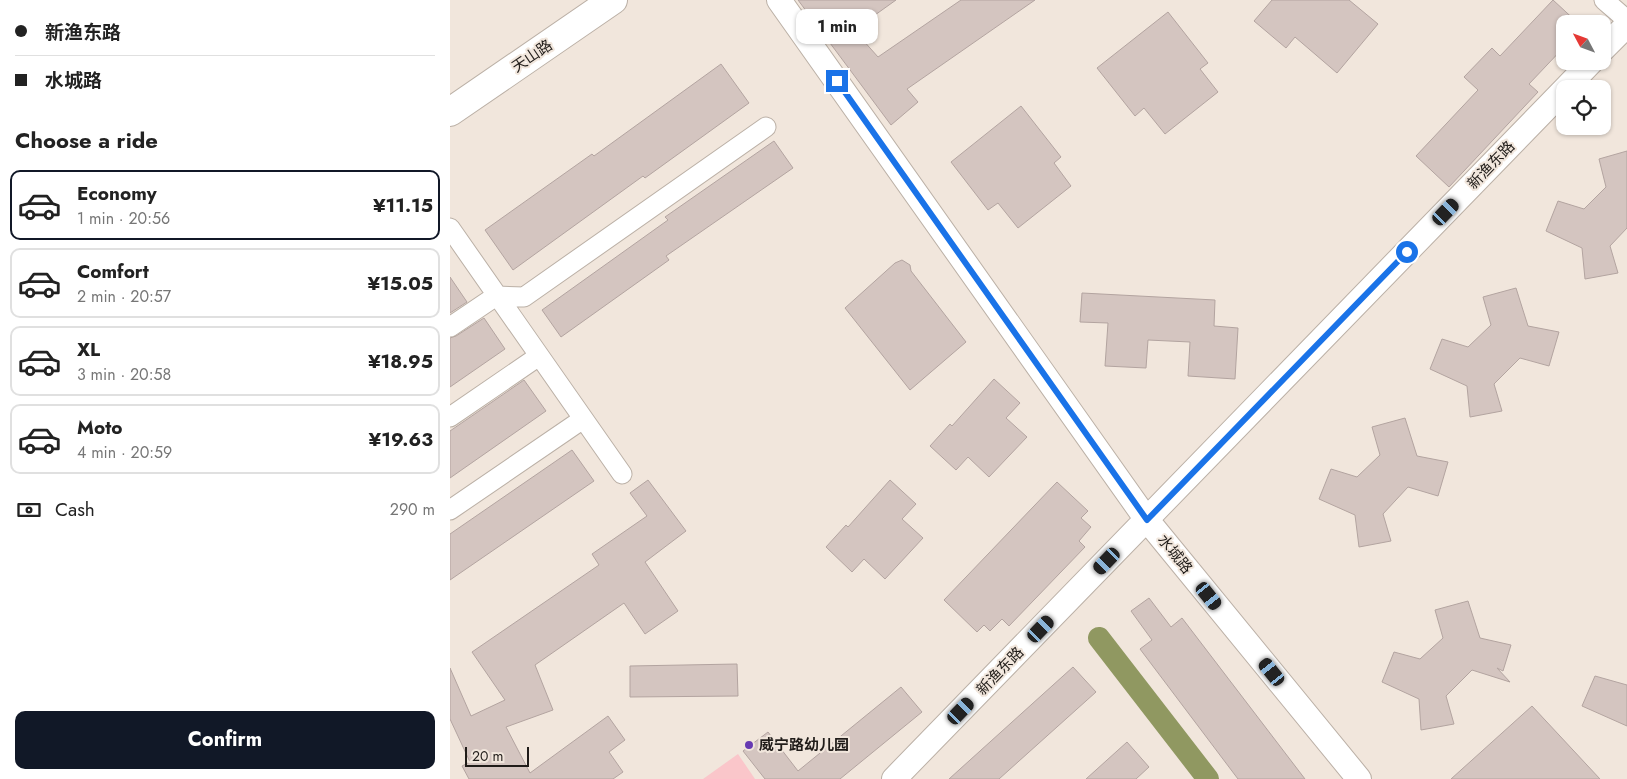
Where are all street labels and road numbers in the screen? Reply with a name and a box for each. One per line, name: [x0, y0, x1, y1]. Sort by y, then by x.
street label: 天山路: [507, 34, 557, 78]
street label: 新渔东路: [1462, 136, 1520, 194]
street label: 水城路: [1152, 530, 1198, 578]
street label: 新渔东路: [971, 642, 1029, 700]

